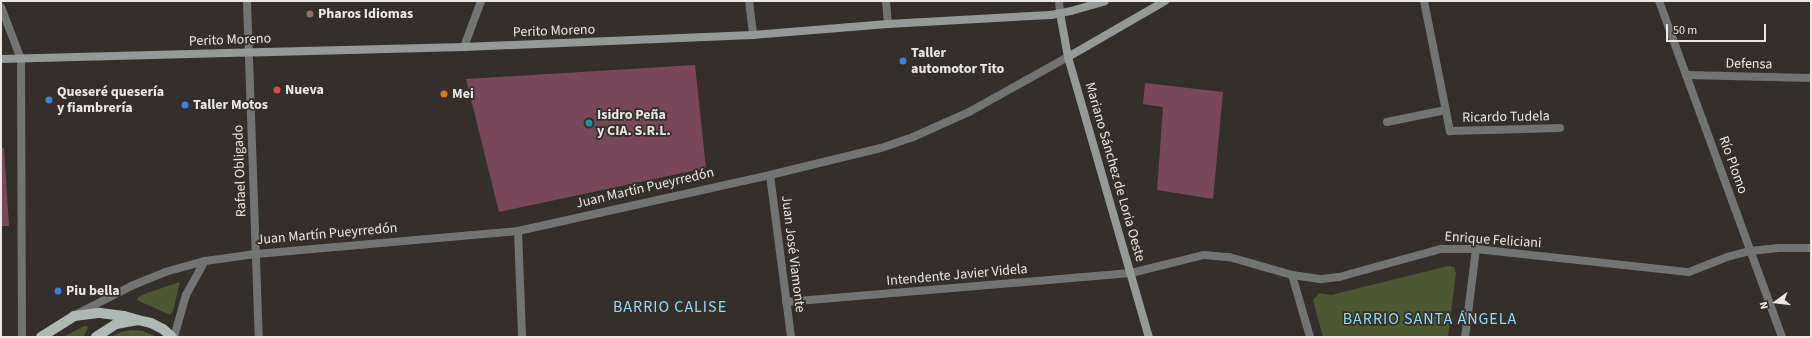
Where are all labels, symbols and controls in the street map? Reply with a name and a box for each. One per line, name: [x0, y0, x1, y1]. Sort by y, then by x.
place label: Pharos Idiomas: [318, 6, 413, 22]
marker: Pharos Idiomas: [305, 9, 315, 19]
scale bar: [1668, 16, 1768, 42]
street label: Perito Moreno: [513, 21, 595, 41]
text: 50 m: [1673, 22, 1697, 39]
street label: Perito Moreno: [189, 30, 271, 50]
place label: Taller automotor Tito: [911, 45, 1004, 78]
street label: Defensa: [1725, 55, 1773, 73]
marker: Taller automotor Tito: [898, 56, 908, 66]
street label: Mariano Sánchez de Loria Oeste: [1081, 80, 1149, 264]
place label: Nueva: [285, 82, 324, 98]
place label: Queseré quesería y fiambrería: [57, 84, 164, 116]
marker: Nueva: [272, 85, 282, 95]
place label: Mei: [452, 86, 474, 102]
marker: Mei: [439, 89, 449, 99]
marker: Queseré quesería y fiambrería: [44, 95, 54, 105]
place label: Taller Motos: [193, 97, 268, 113]
marker: Taller Motos: [180, 100, 190, 110]
place label: Isidro Peña y CIA. S.R.L.: [597, 107, 671, 140]
street label: Ricardo Tudela: [1462, 108, 1550, 126]
marker: Isidro Peña y CIA. S.R.L.: [584, 118, 594, 128]
street label: Rafael Obligado: [230, 125, 250, 217]
street label: Río Plomo: [1715, 134, 1751, 196]
street label: Juan Martín Pueyrredón: [574, 164, 716, 212]
street label: Juan José Viamonte: [777, 195, 809, 313]
street label: Juan Martín Pueyrredón: [256, 219, 398, 249]
street label: Enrique Feliciani: [1444, 228, 1542, 252]
street label: Intendente Javier Videla: [886, 260, 1028, 290]
north arrow: [1756, 282, 1796, 322]
place label: Piu bella: [66, 283, 120, 299]
marker: Piu bella: [53, 286, 63, 296]
district label: BARRIO CALISE: [613, 297, 727, 317]
text: N: [1756, 300, 1772, 311]
district label: BARRIO SANTA ÁNGELA: [1343, 309, 1517, 329]

